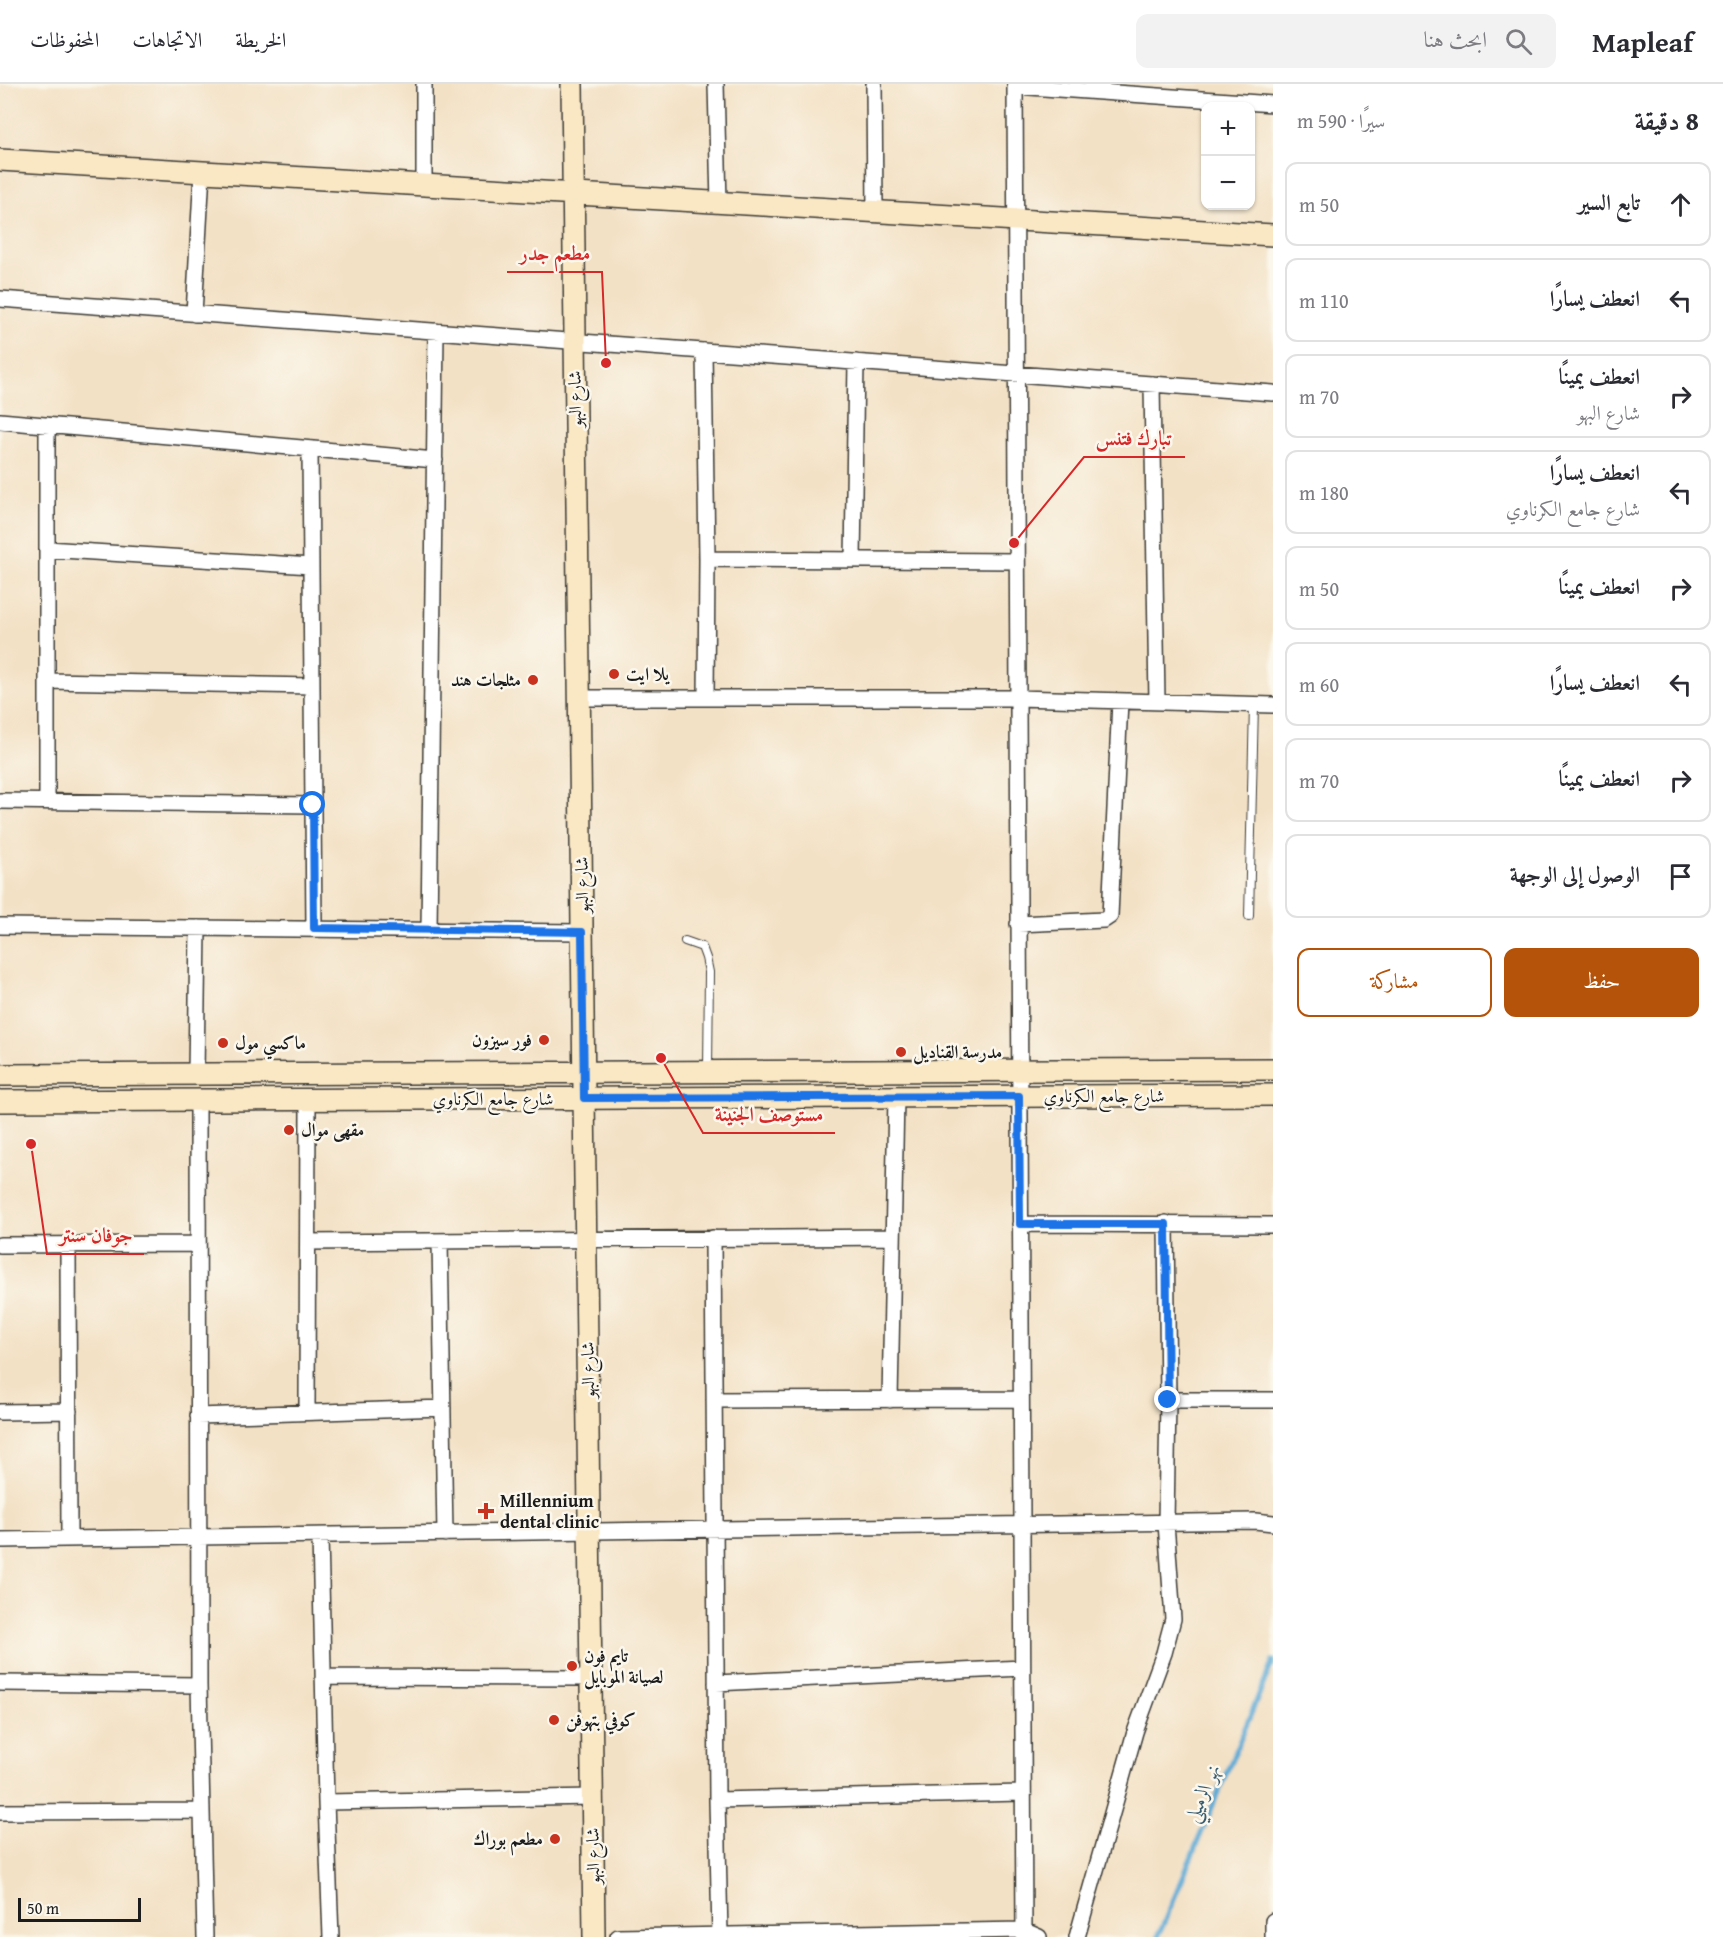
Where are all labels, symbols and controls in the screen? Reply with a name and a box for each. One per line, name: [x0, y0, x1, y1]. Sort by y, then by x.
search box: [1136, 14, 1556, 68]
text: Mapleaf: [1592, 21, 1693, 62]
text: ابحث هنا: [1424, 23, 1487, 55]
text: المحفوظات: [30, 24, 99, 55]
text: الاتجاهات: [132, 24, 202, 55]
text: الخريطة: [235, 24, 286, 55]
icon: search: [1502, 25, 1535, 58]
text: 8 دقيقة: [1634, 101, 1699, 140]
map controls: [1201, 102, 1255, 210]
button: +: [1201, 102, 1255, 156]
text: سيرًا · 590 m: [1297, 106, 1385, 135]
button: −: [1201, 156, 1255, 210]
text: تابع السير: [1578, 186, 1640, 218]
icon: ahead: [1664, 188, 1697, 221]
text: 50 m: [1299, 190, 1339, 219]
callout: مطعم جدر: [507, 234, 602, 272]
text: مطعم جدر: [518, 238, 590, 272]
text: انعطف يسارًا: [1550, 282, 1640, 314]
icon: left: [1664, 284, 1697, 317]
text: 110 m: [1299, 286, 1349, 315]
text: انعطف يمينًا: [1559, 360, 1640, 392]
street label: شارع البهو: [561, 370, 591, 430]
icon: right: [1664, 380, 1697, 413]
text: 70 m: [1299, 382, 1339, 411]
text: شارع البهو: [1577, 398, 1640, 427]
callout: تبارك فتنس: [1084, 419, 1185, 457]
text: تبارك فتنس: [1095, 423, 1173, 452]
text: انعطف يسارًا: [1550, 456, 1640, 488]
icon: left: [1664, 476, 1697, 509]
text: 180 m: [1299, 478, 1349, 507]
text: شارع جامع الكرناوي: [1506, 494, 1640, 523]
text: انعطف يمينًا: [1559, 570, 1640, 602]
icon: right: [1664, 572, 1697, 605]
text: 50 m: [1299, 574, 1339, 603]
place label: يلا ايت: [626, 660, 671, 687]
place label: مثلجات هند: [451, 666, 521, 693]
text: انعطف يسارًا: [1550, 666, 1640, 698]
marker: يلا ايت: [607, 667, 621, 681]
icon: left: [1664, 668, 1697, 701]
text: 60 m: [1299, 670, 1339, 699]
marker: مثلجات هند: [526, 673, 540, 687]
text: انعطف يمينًا: [1559, 762, 1640, 794]
icon: right: [1664, 764, 1697, 797]
text: 70 m: [1299, 766, 1339, 795]
route start: [299, 791, 325, 817]
street label: شارع البهو: [568, 856, 598, 916]
text: الوصول إلى الوجهة: [1510, 858, 1640, 890]
icon: arrive: [1664, 860, 1697, 893]
button: مشاركة: [1297, 948, 1492, 1017]
button: حفظ: [1504, 948, 1699, 1017]
place label: فور سيزون: [472, 1026, 532, 1053]
place label: ماكسي مول: [235, 1029, 306, 1060]
marker: فور سيزون: [537, 1033, 551, 1047]
marker: ماكسي مول: [216, 1036, 230, 1050]
place label: مدرسة القناديل: [913, 1038, 1002, 1065]
marker: مدرسة القناديل: [894, 1045, 908, 1059]
street label: شارع جامع الكرناوي: [1044, 1082, 1164, 1112]
street label: شارع جامع الكرناوي: [433, 1085, 553, 1115]
callout: مستوصف الجنينة: [703, 1095, 835, 1133]
text: مستوصف الجنينة: [715, 1099, 823, 1128]
place label: مقهى موال: [301, 1116, 364, 1143]
marker: مقهى موال: [282, 1123, 296, 1137]
callout: جوفان سنتر: [47, 1216, 144, 1254]
text: جوفان سنتر: [57, 1220, 133, 1249]
street label: شارع البهو: [574, 1341, 604, 1401]
route end: [1154, 1386, 1180, 1412]
place label: Millennium dental clinic: [500, 1487, 599, 1535]
marker: Millennium dental clinic: [477, 1502, 495, 1520]
place label: تايم فون لصيانة الموبايل: [584, 1642, 663, 1690]
marker: تايم فون لصيانة الموبايل: [565, 1659, 579, 1673]
place label: كوفي بتهوفن: [566, 1706, 636, 1735]
marker: كوفي بتهوفن: [547, 1713, 561, 1727]
water label: نهر الرميلي: [1176, 1759, 1233, 1829]
place label: مطعم بوراك: [474, 1825, 543, 1856]
street label: شارع البهو: [579, 1827, 609, 1887]
marker: مطعم بوراك: [548, 1832, 562, 1846]
scale bar: [18, 1895, 141, 1922]
text: 50 m: [27, 1896, 59, 1920]

